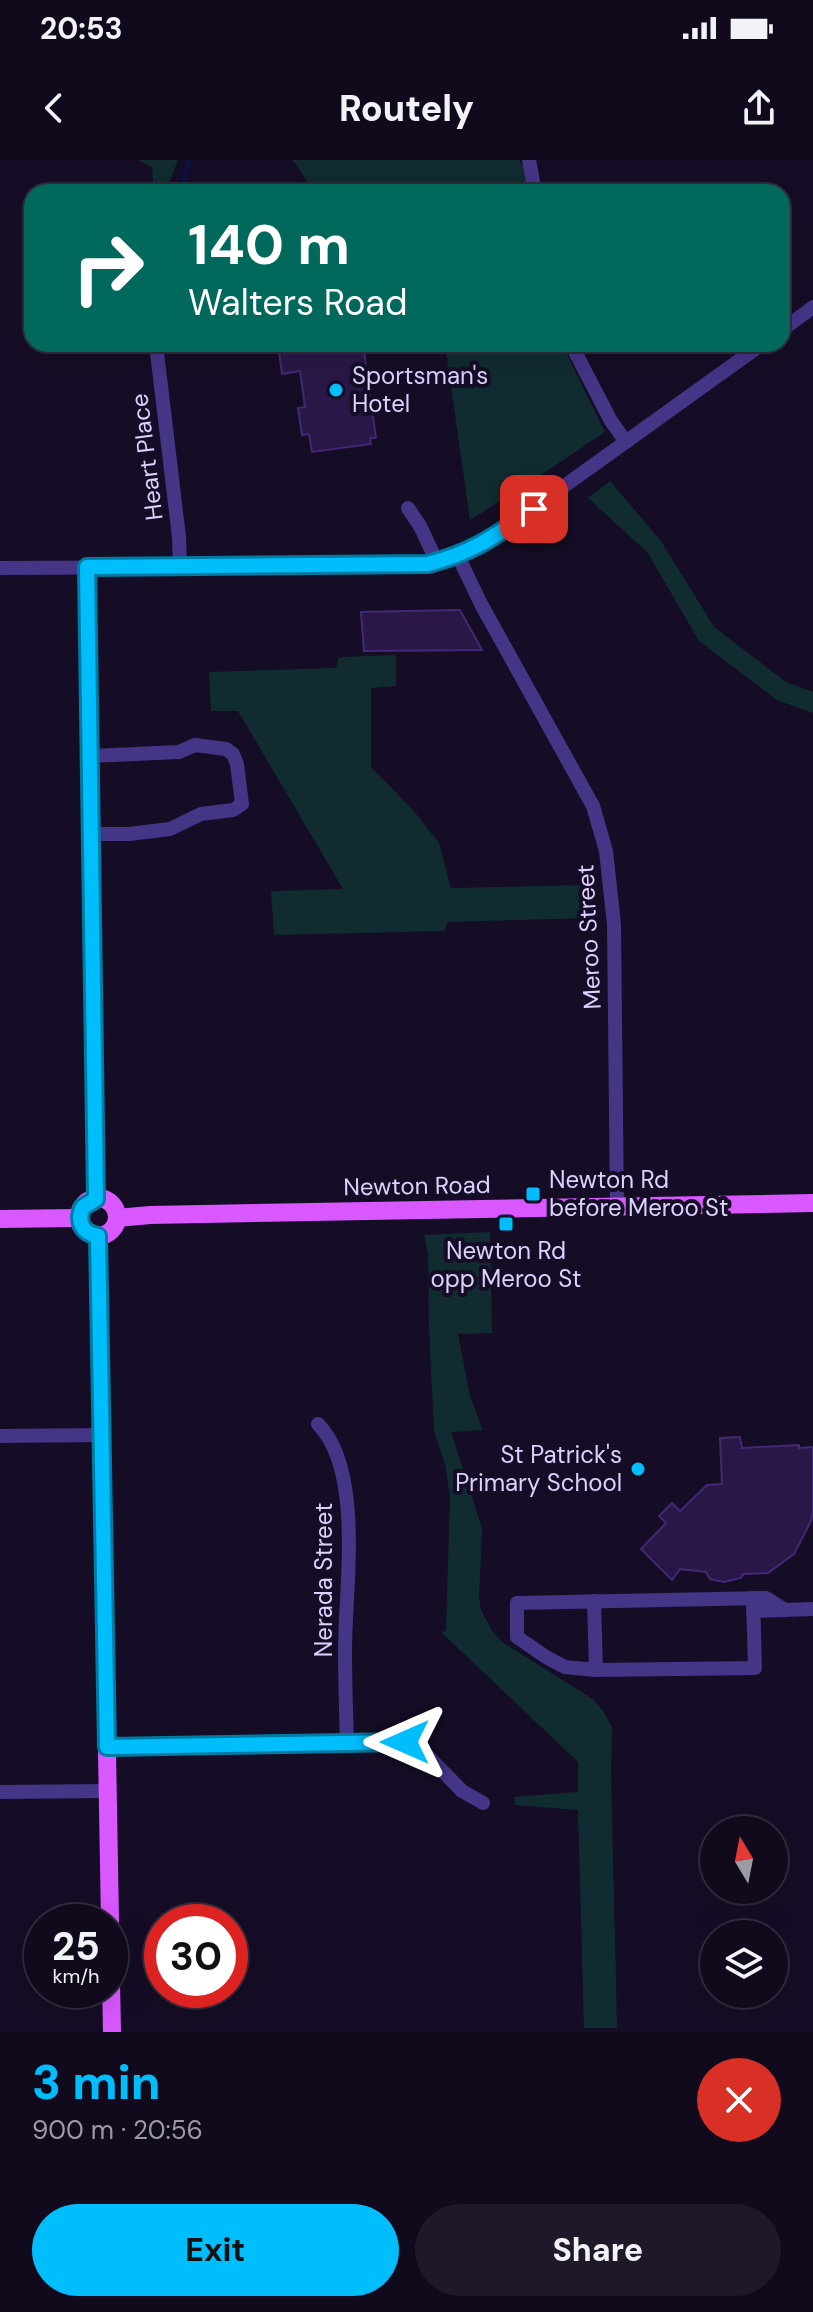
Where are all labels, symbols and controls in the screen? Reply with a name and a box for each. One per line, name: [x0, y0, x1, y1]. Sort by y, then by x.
text: 20:53: [40, 9, 123, 48]
text: Routely: [339, 85, 474, 132]
icon: back: [32, 86, 76, 130]
icon: share: [737, 86, 781, 130]
text: 140 m: [188, 208, 350, 281]
icon: right: [56, 216, 160, 320]
text: Walters Road: [188, 279, 408, 326]
place label: Sportsman's Hotel: [352, 360, 488, 419]
marker: Sportsman's Hotel: [327, 381, 345, 399]
street label: Heart Place: [123, 392, 170, 522]
pin: [500, 475, 568, 543]
icon: arrive: [512, 487, 556, 531]
street label: Meroo Street: [569, 864, 608, 1010]
place label: Newton Rd before Meroo St: [549, 1164, 728, 1223]
street label: Newton Road: [343, 1169, 491, 1202]
marker: Newton Rd before Meroo St: [524, 1185, 542, 1203]
marker: Newton Rd opp Meroo St: [497, 1215, 515, 1233]
place label: Newton Rd opp Meroo St: [430, 1235, 582, 1294]
place label: St Patrick's Primary School: [455, 1439, 622, 1498]
marker: St Patrick's Primary School: [629, 1460, 647, 1478]
street label: Nerada Street: [308, 1503, 339, 1657]
position arrow: [363, 1700, 447, 1784]
north arrow: [700, 1816, 788, 1904]
map controls: [700, 1816, 788, 2008]
speed limit sign: 30: [144, 1904, 248, 2008]
text: 25: [52, 1920, 100, 1972]
button: layers: [700, 1920, 788, 2008]
text: km/h: [52, 1963, 100, 1989]
text: 3 min: [32, 2051, 161, 2114]
button: close: [697, 2058, 781, 2142]
text: 900 m · 20:56: [32, 2113, 203, 2147]
button: Exit: [32, 2204, 399, 2296]
button: Share: [415, 2204, 781, 2296]

